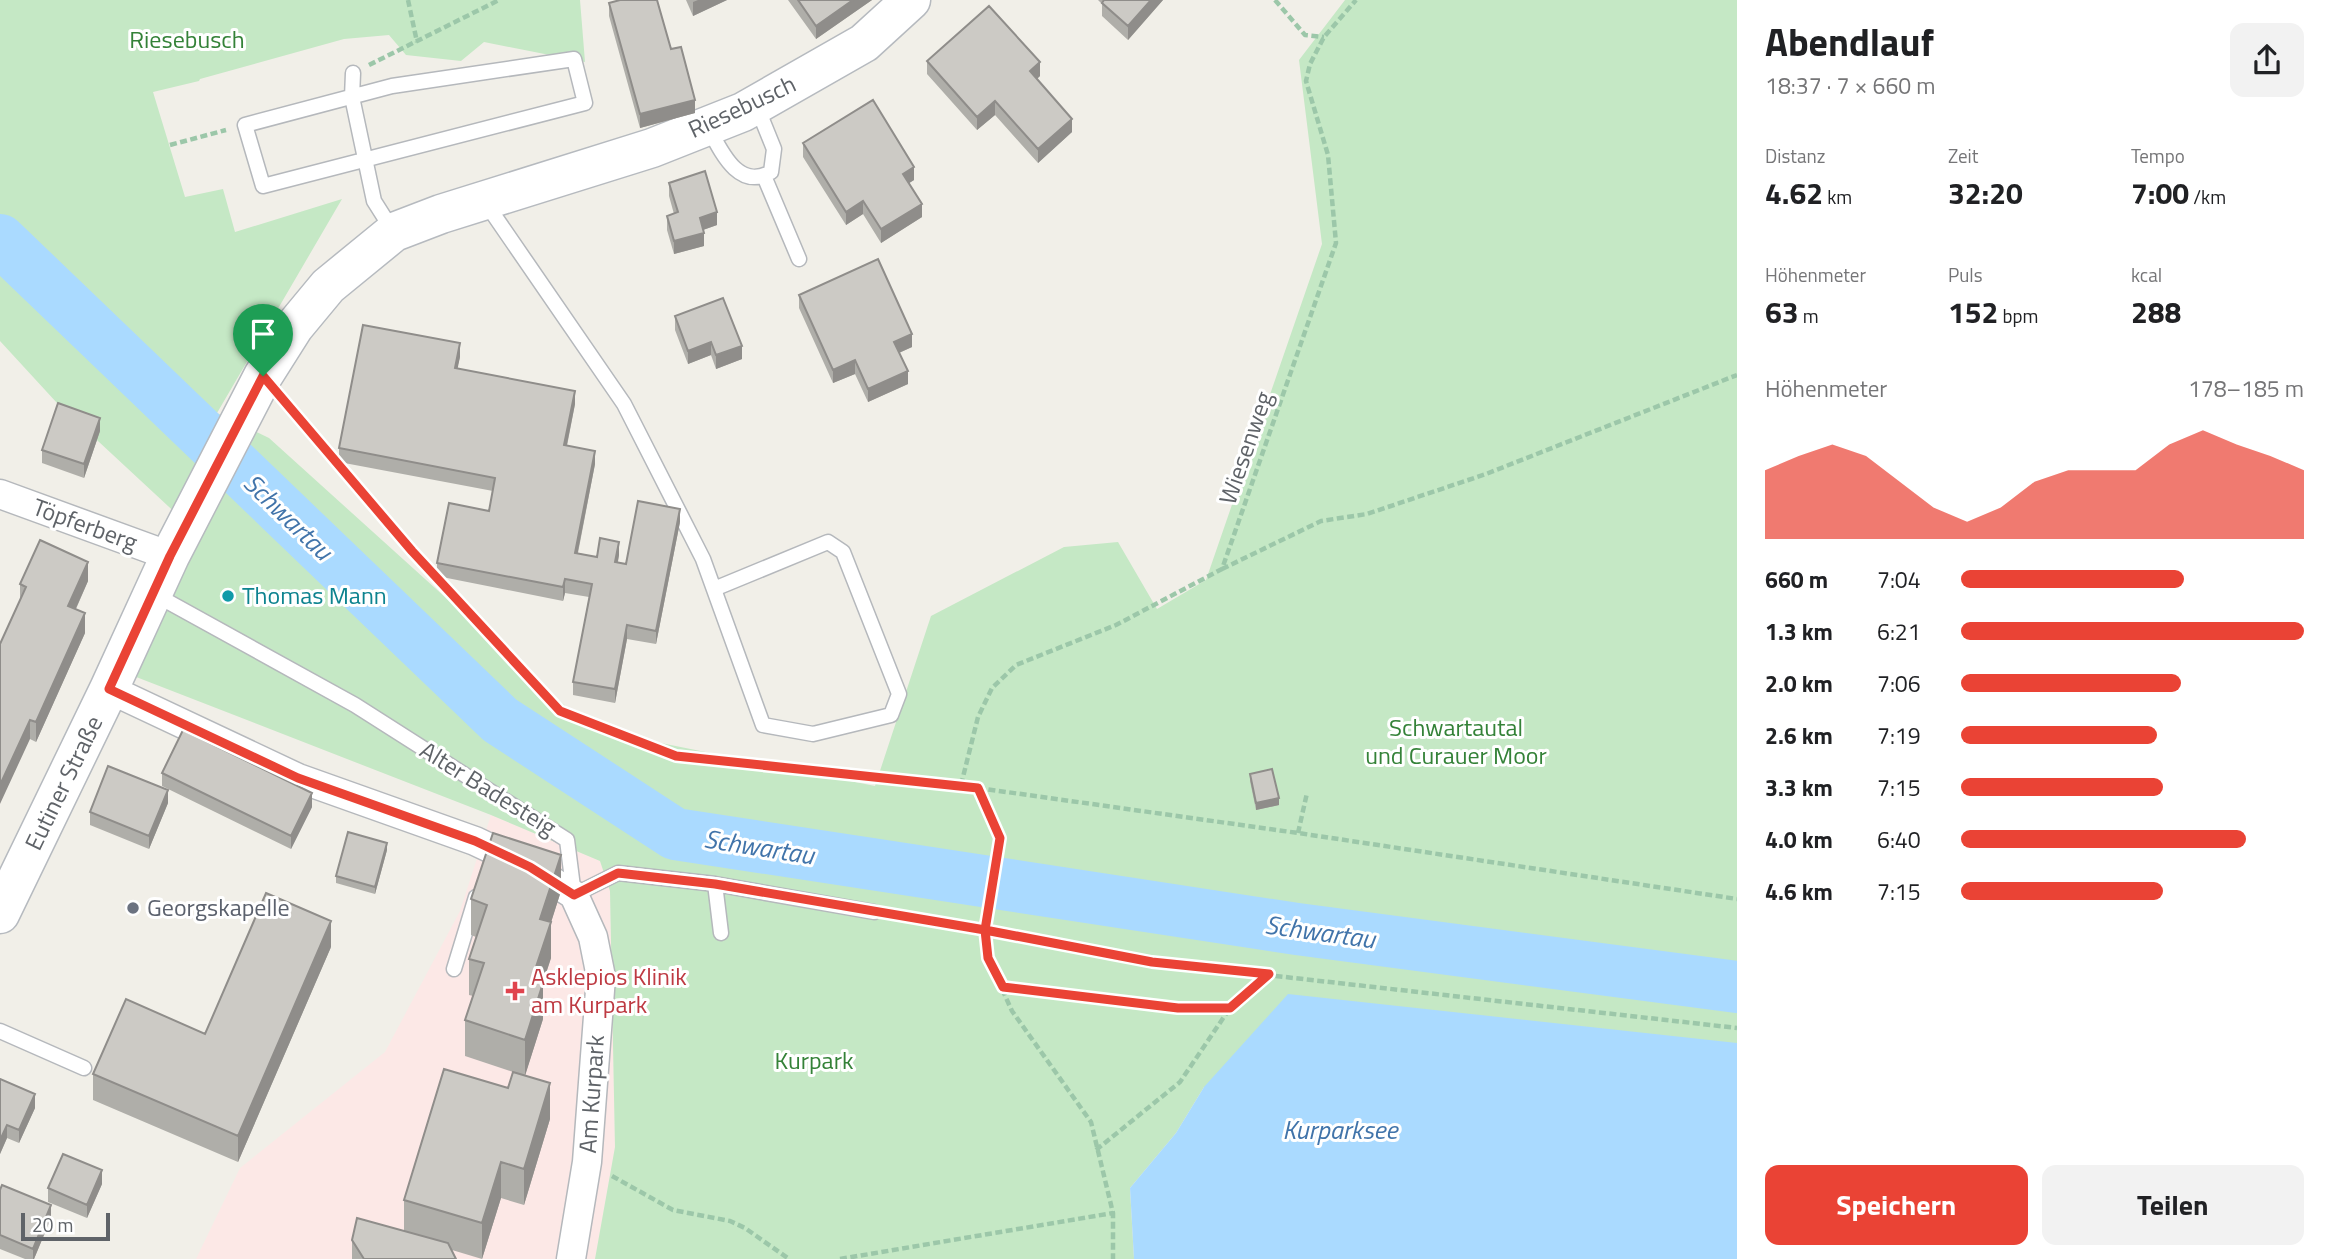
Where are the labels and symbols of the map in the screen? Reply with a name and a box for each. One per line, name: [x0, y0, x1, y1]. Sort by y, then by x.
park label: Riesebusch: [129, 21, 245, 57]
street label: Riesebusch: [682, 65, 801, 147]
pin: [233, 304, 293, 376]
street label: Wiesenweg: [1209, 386, 1281, 509]
water label: Schwartau: [235, 464, 343, 570]
street label: Töpferberg: [28, 488, 143, 560]
place label: Thomas Mann: [242, 577, 387, 613]
marker: Thomas Mann: [220, 588, 236, 604]
street label: Eutiner Straße: [15, 709, 111, 856]
park label: Schwartautal und Curauer Moor: [1365, 709, 1547, 773]
street label: Alter Badesteig: [413, 732, 564, 844]
water label: Schwartau: [701, 819, 819, 875]
place label: Georgskapelle: [147, 889, 290, 925]
marker: Georgskapelle: [125, 900, 141, 916]
water label: Schwartau: [1263, 905, 1380, 959]
place label: Asklepios Klinik am Kurpark: [531, 958, 687, 1022]
marker: Asklepios Klinik am Kurpark: [505, 981, 525, 1001]
street label: Am Kurpark: [569, 1033, 613, 1154]
park label: Kurpark: [775, 1042, 854, 1078]
water label: Kurparksee: [1282, 1110, 1400, 1149]
scale bar: [21, 1210, 110, 1242]

